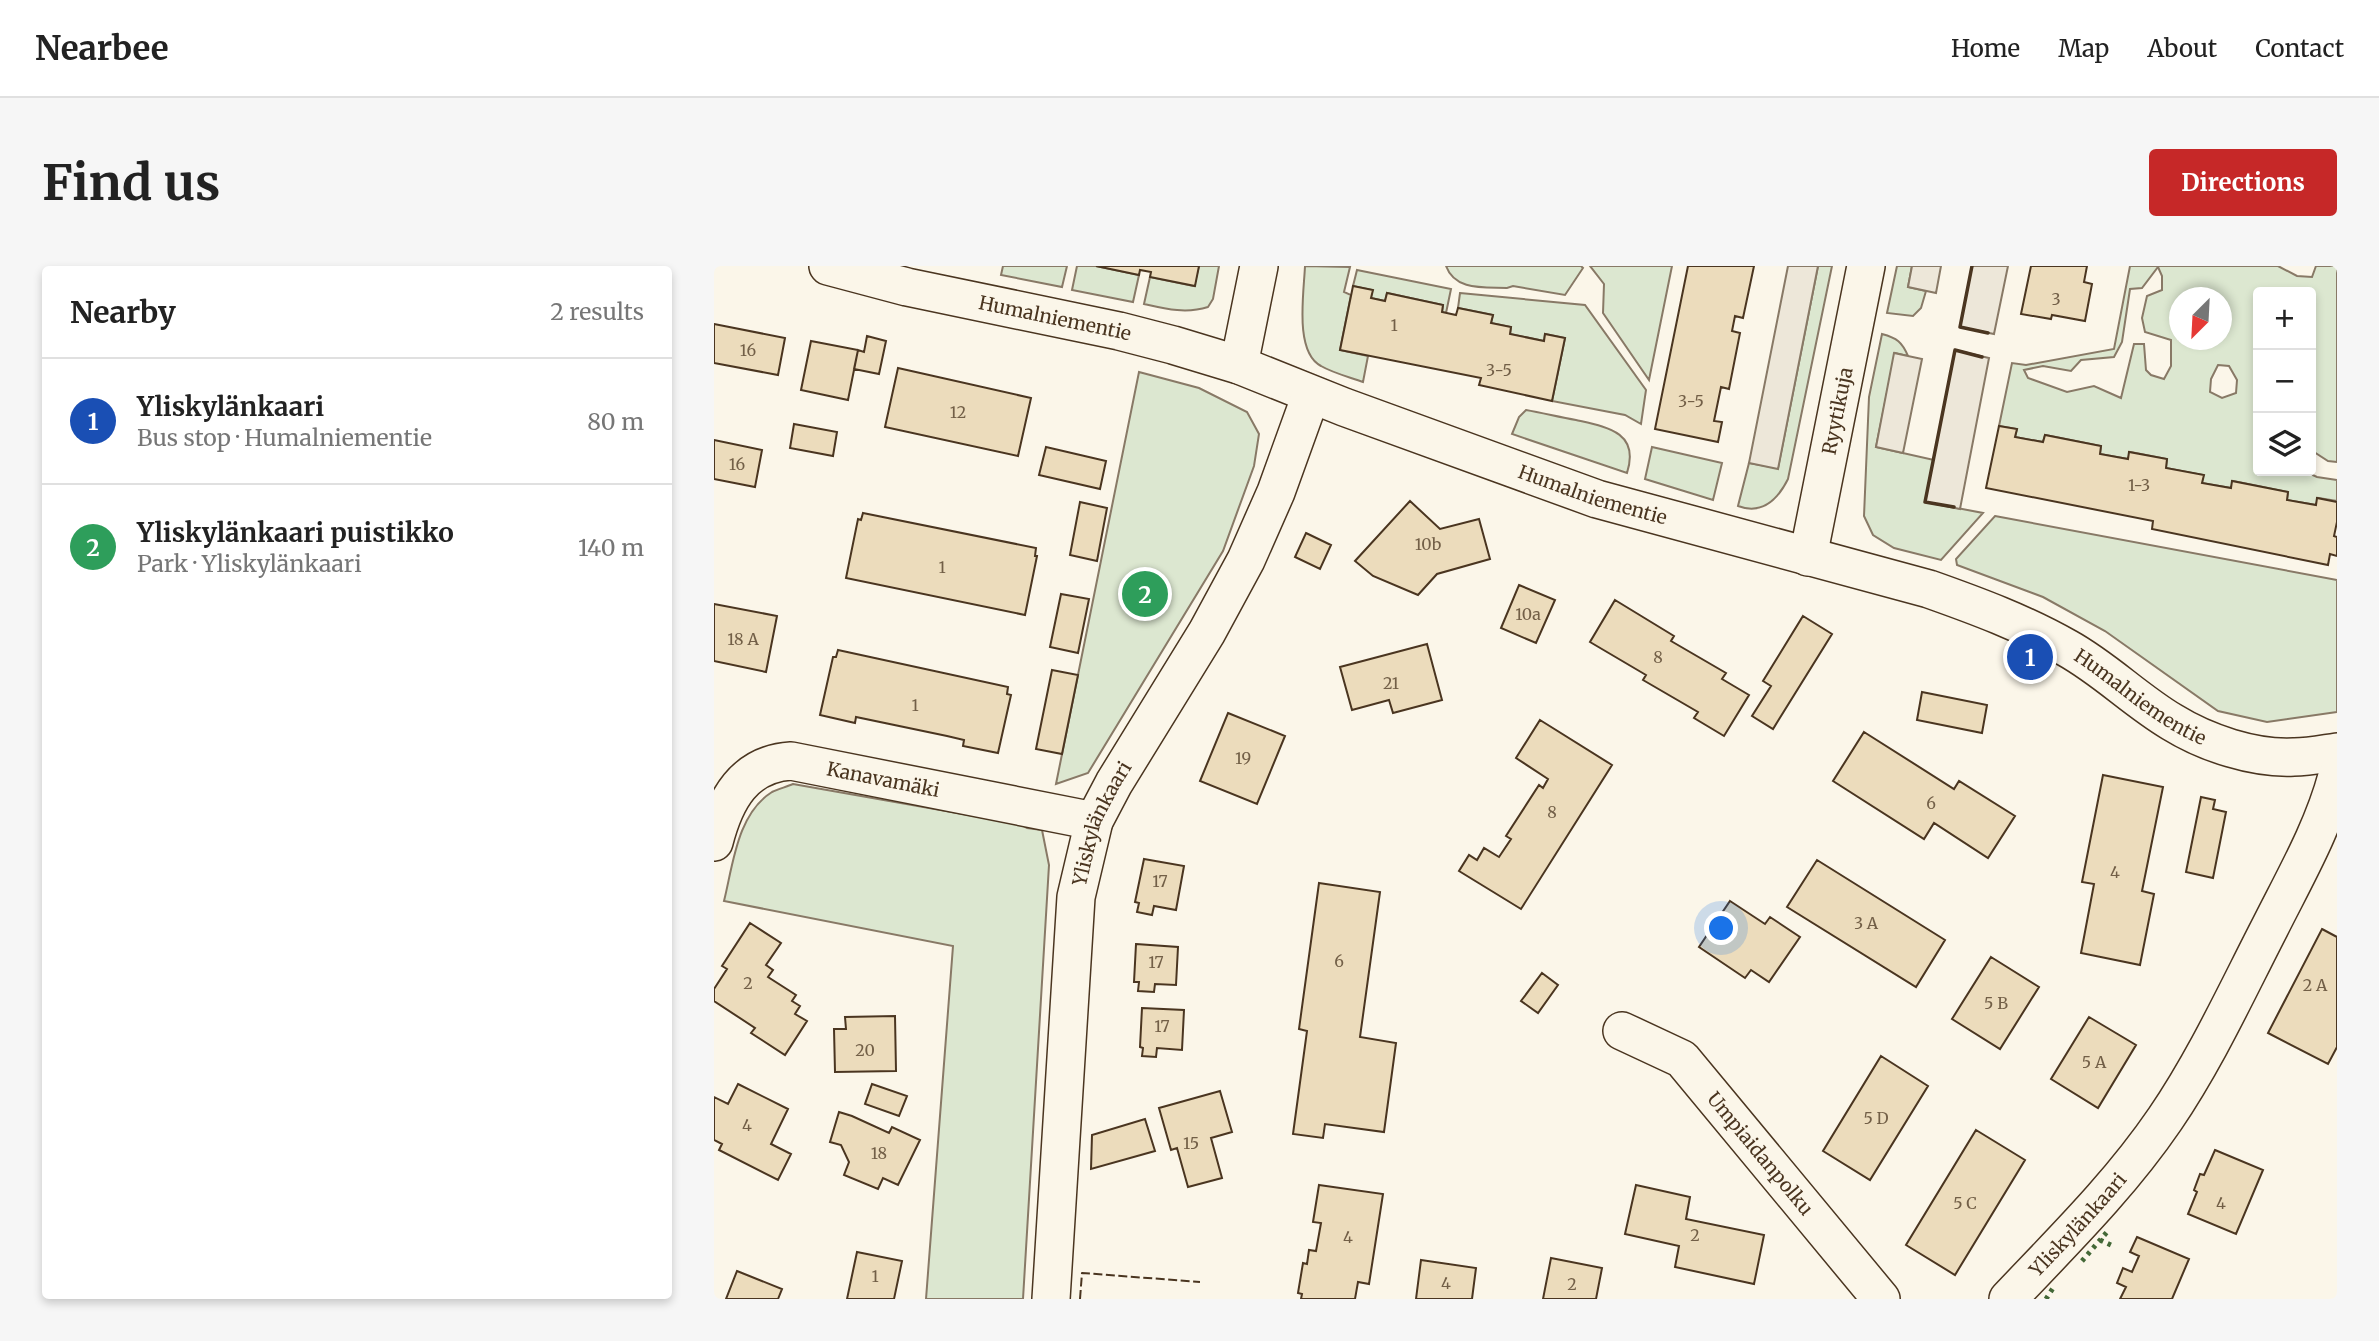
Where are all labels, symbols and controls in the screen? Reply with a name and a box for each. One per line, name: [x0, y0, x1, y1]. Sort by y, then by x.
text: Nearbee: [35, 28, 169, 69]
text: Home: [1951, 33, 2020, 64]
text: Map: [2058, 33, 2109, 64]
text: About: [2147, 33, 2217, 64]
text: Contact: [2255, 33, 2344, 64]
button: Directions: [2149, 149, 2337, 216]
text: Find us: [42, 152, 220, 213]
north arrow: [2169, 287, 2232, 350]
map controls: [2253, 287, 2316, 476]
button: +: [2253, 287, 2316, 350]
house number: 3: [2051, 289, 2061, 309]
street label: Humalniementie: [977, 290, 1134, 346]
text: Nearby: [70, 293, 176, 331]
text: 2 results: [550, 297, 644, 326]
house number: 1: [1390, 315, 1398, 335]
house number: 16: [740, 340, 756, 360]
button: −: [2253, 350, 2316, 413]
house number: 3-5: [1486, 360, 1512, 380]
street label: Ryytikuja: [1817, 365, 1858, 457]
text: Yliskylänkaari: [137, 390, 324, 423]
house number: 3-5: [1678, 391, 1704, 411]
house number: 12: [950, 402, 966, 422]
text: 1: [88, 407, 98, 436]
text: 80 m: [587, 407, 644, 436]
button: layers: [2253, 413, 2316, 476]
text: Bus stop · Humalniementie: [137, 423, 432, 452]
house number: 16: [729, 454, 745, 474]
street label: Humalniementie: [1515, 459, 1670, 530]
house number: 1-3: [2128, 475, 2150, 495]
text: Yliskylänkaari puistikko: [137, 516, 454, 549]
text: 2: [86, 533, 100, 562]
text: 140 m: [578, 533, 644, 562]
house number: 10b: [1415, 534, 1442, 554]
text: Park · Yliskylänkaari: [137, 549, 362, 578]
house number: 1: [938, 557, 946, 577]
pin: 2: [1122, 568, 1168, 620]
house number: 10a: [1515, 604, 1541, 624]
house number: 18 A: [727, 629, 759, 649]
pin: 1: [2007, 631, 2053, 683]
street label: Humalniementie: [2070, 643, 2210, 750]
house number: 8: [1653, 647, 1663, 667]
house number: 21: [1383, 673, 1399, 693]
house number: 1: [911, 695, 919, 715]
house number: 19: [1235, 748, 1251, 768]
street label: Kanavamäki: [825, 756, 942, 802]
street label: Yliskylänkaari: [1067, 757, 1136, 889]
house number: 6: [1926, 793, 1936, 813]
house number: 8: [1547, 802, 1557, 822]
house number: 4: [2110, 862, 2120, 882]
house number: 17: [1152, 871, 1168, 891]
your location: [1704, 911, 1738, 945]
house number: 3 A: [1854, 913, 1879, 933]
house number: 6: [1334, 951, 1344, 971]
house number: 17: [1148, 952, 1164, 972]
house number: 2: [743, 973, 753, 993]
house number: 2 A: [2303, 975, 2328, 995]
house number: 5 B: [1984, 993, 2008, 1013]
house number: 17: [1154, 1016, 1170, 1036]
house number: 20: [855, 1040, 875, 1060]
house number: 5 A: [2082, 1052, 2107, 1072]
street label: Umpiaidanpolku: [1702, 1087, 1819, 1220]
house number: 5 D: [1863, 1108, 1889, 1128]
house number: 4: [742, 1115, 752, 1135]
house number: 15: [1183, 1133, 1199, 1153]
house number: 18: [871, 1143, 887, 1163]
street label: Yliskylänkaari: [2023, 1168, 2131, 1282]
house number: 5 C: [1953, 1193, 1977, 1213]
house number: 4: [2216, 1193, 2226, 1213]
house number: 2: [1690, 1225, 1700, 1245]
house number: 4: [1343, 1227, 1353, 1247]
house number: 1: [871, 1266, 879, 1286]
house number: 4: [1441, 1273, 1451, 1293]
house number: 2: [1567, 1274, 1577, 1294]

